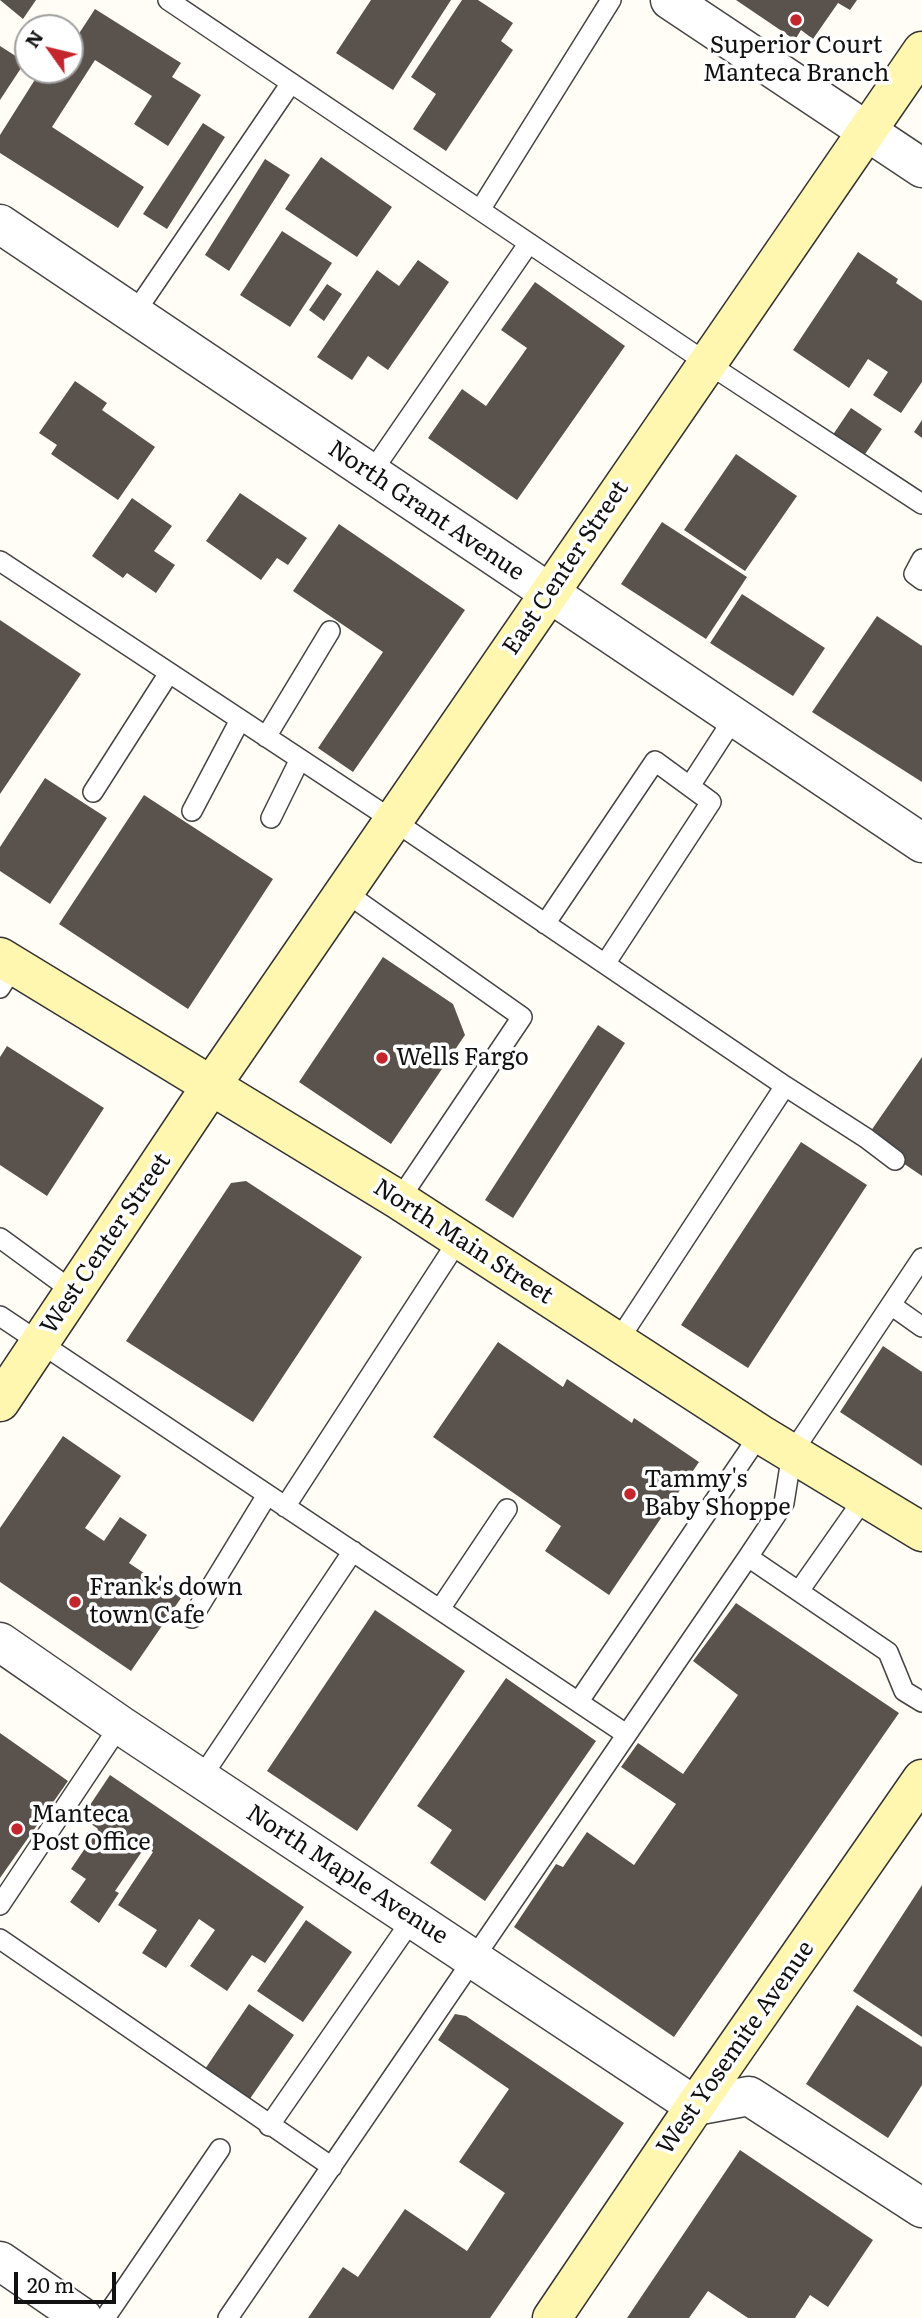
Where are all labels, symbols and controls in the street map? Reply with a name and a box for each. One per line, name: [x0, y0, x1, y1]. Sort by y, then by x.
marker: Superior Court Manteca Branch: [788, 12, 804, 28]
north arrow: [14, 14, 84, 84]
text: N: [17, 24, 49, 53]
place label: Superior Court Manteca Branch: [703, 32, 889, 88]
street label: North Grant Avenue: [322, 435, 530, 587]
street label: East Center Street: [497, 475, 635, 661]
place label: Wells Fargo: [396, 1044, 529, 1072]
marker: Wells Fargo: [374, 1050, 390, 1066]
street label: West Center Street: [35, 1148, 177, 1340]
street label: North Main Street: [368, 1173, 558, 1311]
place label: Tammy's Baby Shoppe: [644, 1466, 791, 1522]
marker: Tammy's Baby Shoppe: [622, 1486, 638, 1502]
place label: Frank's down town Cafe: [89, 1574, 243, 1630]
marker: Frank's down town Cafe: [67, 1594, 83, 1610]
street label: North Maple Avenue: [241, 1799, 453, 1951]
place label: Manteca Post Office: [31, 1801, 151, 1857]
marker: Manteca Post Office: [9, 1821, 25, 1837]
street label: West Yosemite Avenue: [651, 1935, 821, 2161]
scale bar: [18, 2258, 119, 2302]
text: 20 m: [27, 2268, 74, 2299]

